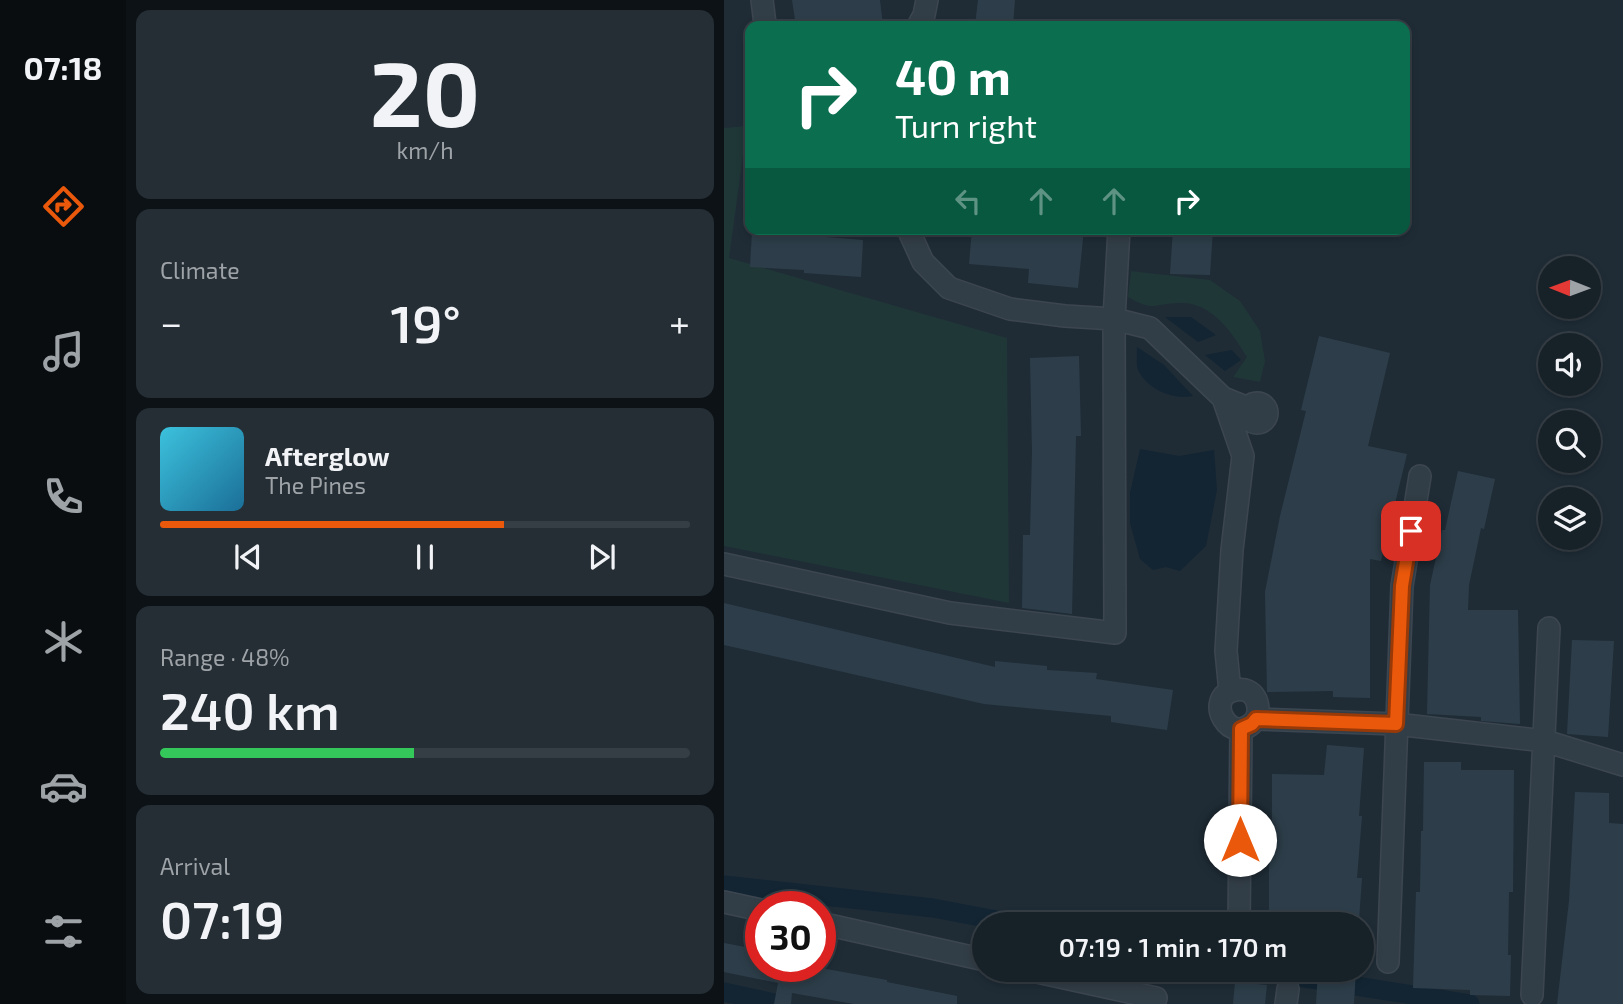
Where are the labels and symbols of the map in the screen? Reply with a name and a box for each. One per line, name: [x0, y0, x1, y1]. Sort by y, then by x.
north arrow: [1538, 256, 1601, 318]
pin: [1381, 501, 1441, 561]
position arrow: [1203, 803, 1277, 877]
speed limit sign: 30: [745, 891, 836, 982]

